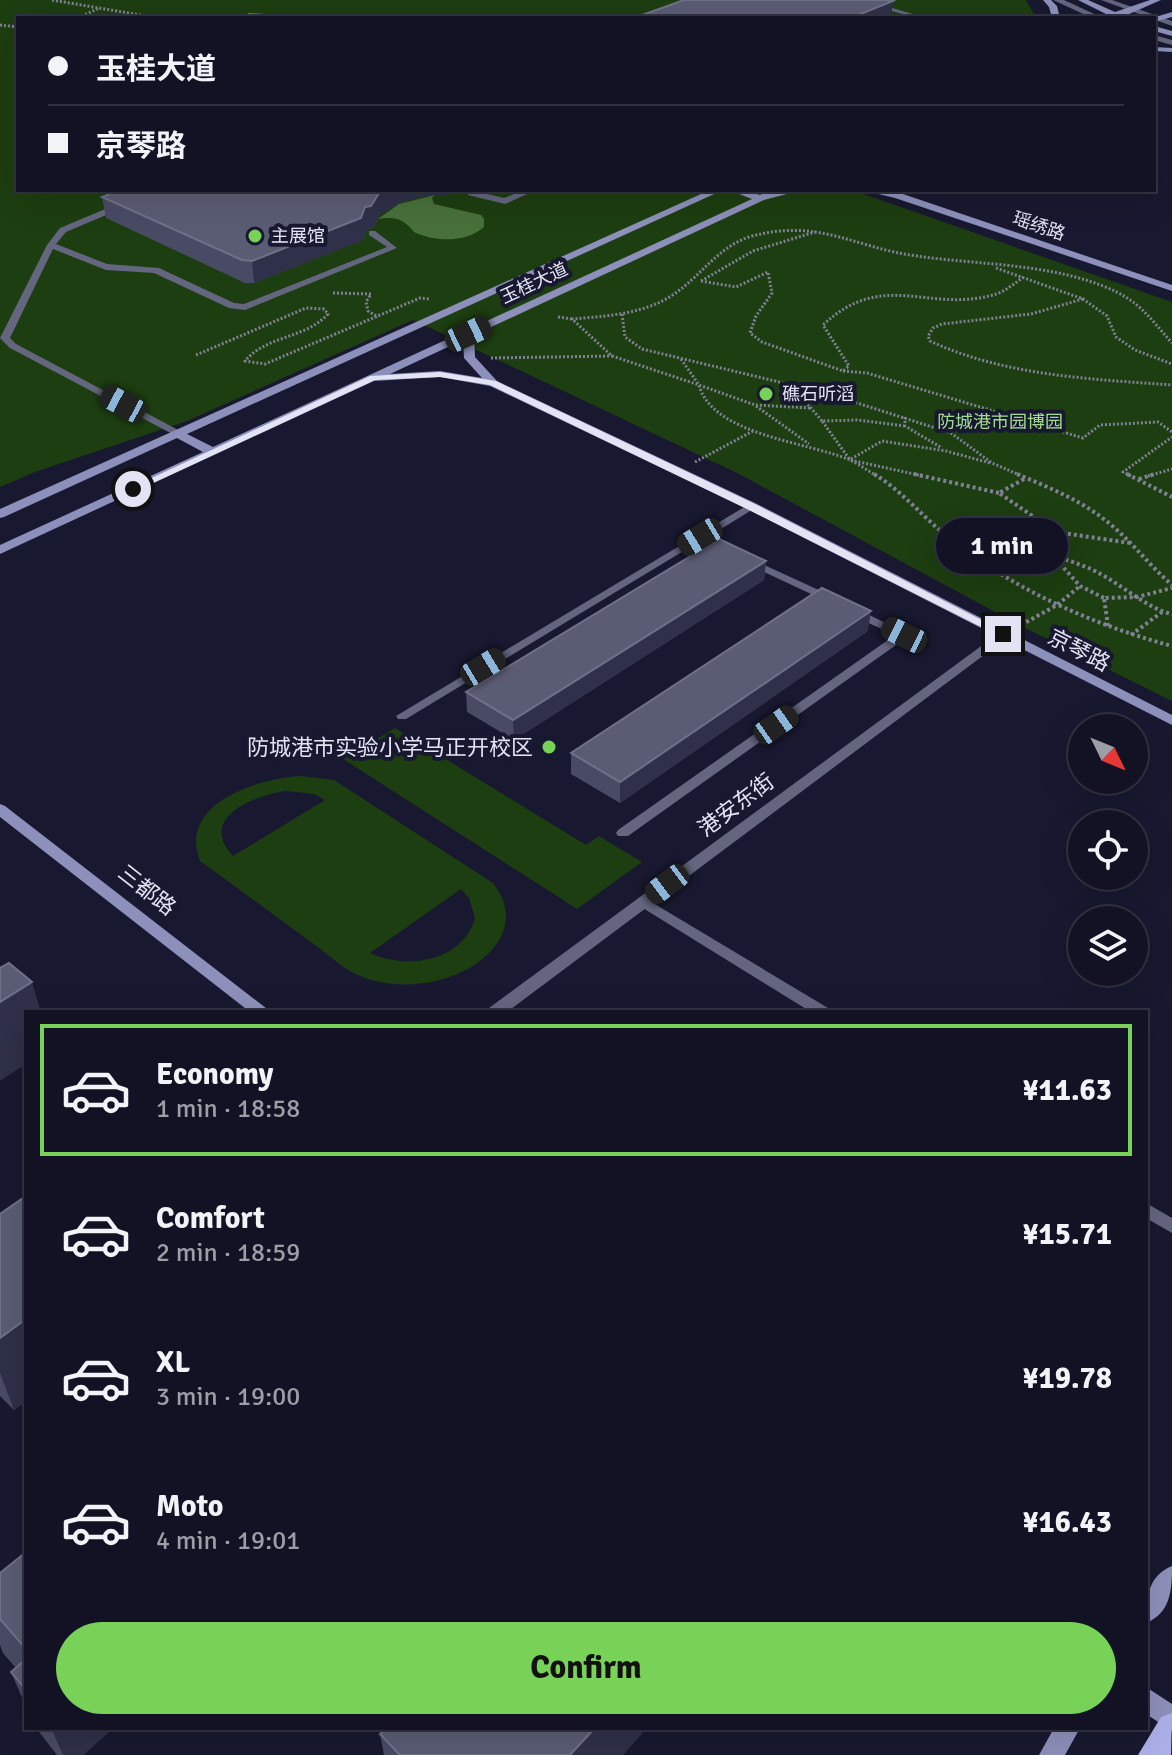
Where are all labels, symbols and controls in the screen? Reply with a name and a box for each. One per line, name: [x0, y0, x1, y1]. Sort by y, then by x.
text: 玉桂大道: [96, 51, 216, 88]
text: 京琴路: [96, 128, 186, 165]
street label: 瑶绣路: [1010, 207, 1068, 245]
place label: 主展馆: [271, 225, 325, 247]
marker: 主展馆: [246, 227, 264, 245]
street label: 玉桂大道: [497, 258, 571, 308]
car: [441, 313, 495, 355]
car: [96, 382, 150, 426]
place label: 礁石听滔: [782, 383, 854, 405]
marker: 礁石听滔: [757, 385, 775, 403]
park label: 防城港市园博园: [937, 411, 1063, 433]
route start: [115, 471, 151, 507]
car: [673, 514, 727, 560]
callout: 1 min: [937, 518, 1069, 574]
text: 1 min: [971, 530, 1033, 562]
car: [877, 614, 931, 656]
route end: [985, 616, 1021, 652]
street label: 京琴路: [1043, 623, 1115, 677]
car: [456, 644, 510, 690]
car: [749, 701, 803, 749]
north arrow: [1068, 714, 1148, 794]
map controls: [1068, 714, 1148, 986]
place label: 防城港市实验小学马正开校区: [247, 734, 533, 761]
marker: 防城港市实验小学马正开校区: [540, 738, 558, 756]
street label: 港安东街: [693, 768, 779, 842]
button: locate: [1068, 810, 1148, 890]
street label: 三都路: [113, 859, 181, 921]
car: [641, 860, 693, 908]
button: layers: [1068, 906, 1148, 986]
icon: car: [60, 1054, 132, 1126]
text: Economy: [156, 1056, 273, 1093]
text: ¥11.63: [1022, 1072, 1112, 1109]
text: 1 min · 18:58: [156, 1093, 300, 1125]
icon: car: [60, 1198, 132, 1270]
text: Comfort: [156, 1200, 265, 1237]
text: ¥15.71: [1022, 1216, 1112, 1253]
text: 2 min · 18:59: [156, 1237, 300, 1269]
icon: car: [60, 1342, 132, 1414]
text: XL: [156, 1344, 190, 1381]
text: ¥19.78: [1022, 1360, 1112, 1397]
text: 3 min · 19:00: [156, 1381, 300, 1413]
icon: car: [60, 1486, 132, 1558]
text: Moto: [156, 1488, 223, 1525]
text: ¥16.43: [1022, 1504, 1112, 1541]
text: 4 min · 19:01: [156, 1525, 300, 1557]
button: Confirm: [56, 1622, 1116, 1714]

